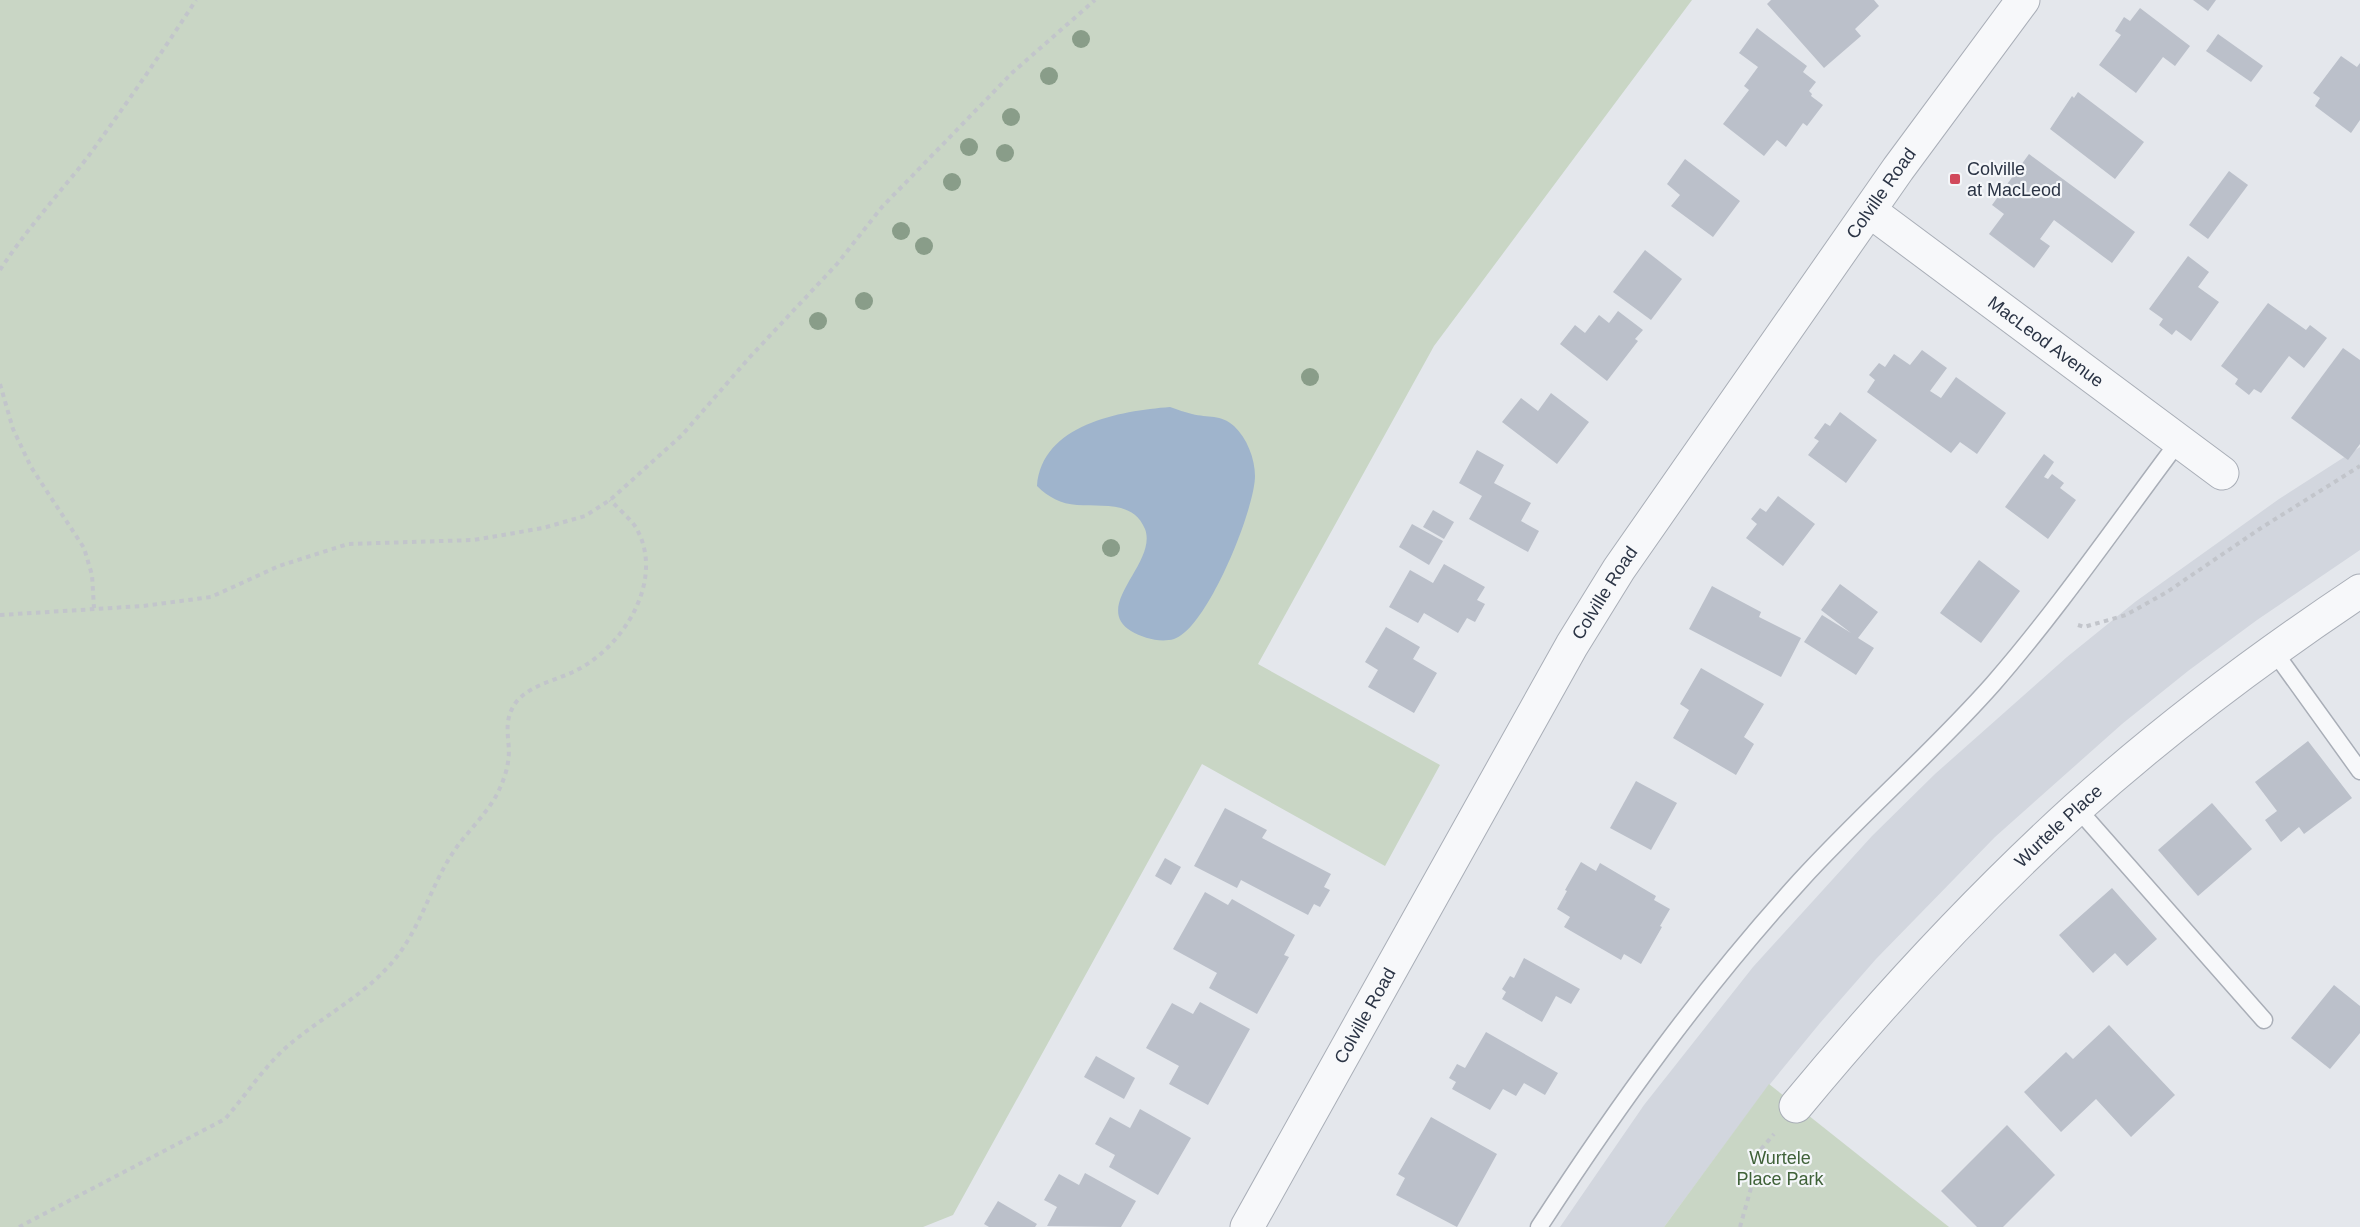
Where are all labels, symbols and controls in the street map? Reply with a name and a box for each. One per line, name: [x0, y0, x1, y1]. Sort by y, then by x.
street label: Colville Road: [1842, 144, 1920, 243]
place label: Colville at MacLeod: [1967, 159, 2061, 200]
marker: Colville at MacLeod: [1948, 172, 1962, 186]
street label: MacLeod Avenue: [1984, 292, 2107, 391]
street label: Colville Road: [1568, 543, 1642, 643]
street label: Wurtele Place: [2011, 781, 2106, 871]
street label: Colville Road: [1330, 965, 1400, 1067]
park label: Wurtele Place Park: [1736, 1148, 1825, 1189]

